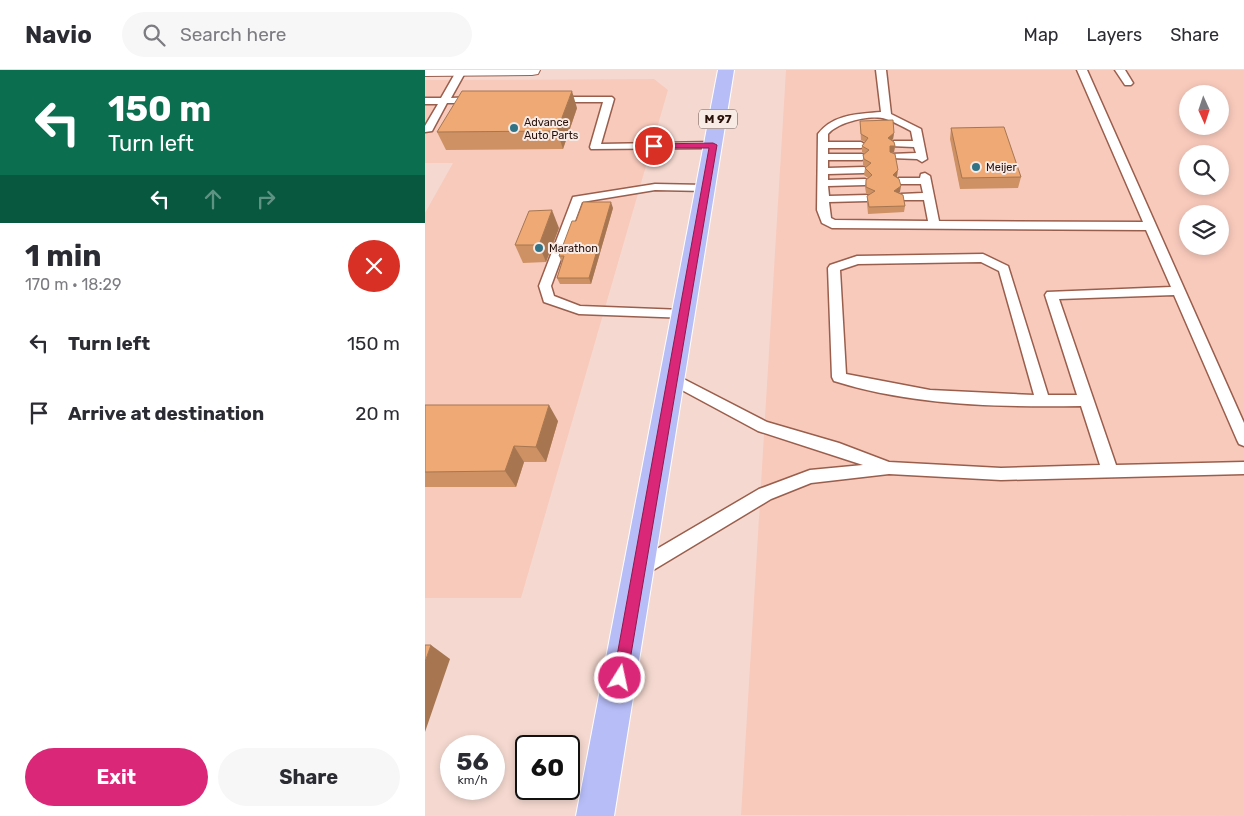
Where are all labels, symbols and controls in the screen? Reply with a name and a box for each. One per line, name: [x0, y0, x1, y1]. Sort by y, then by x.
search box: [122, 12, 472, 57]
text: Navio: [25, 21, 92, 49]
icon: search: [140, 21, 168, 49]
text: Search here: [180, 23, 286, 46]
text: Map: [1024, 24, 1059, 46]
text: Layers: [1087, 24, 1142, 46]
text: Share: [1170, 24, 1219, 46]
north arrow: [1179, 85, 1229, 135]
map controls: [1179, 85, 1229, 255]
text: 150 m: [108, 88, 211, 130]
icon: left: [25, 90, 90, 155]
road number: M 97: [699, 110, 737, 129]
place label: Advance Auto Parts: [524, 116, 579, 142]
marker: Advance Auto Parts: [508, 122, 520, 134]
pin: [633, 125, 675, 167]
text: Turn left: [108, 130, 194, 157]
icon: arrive: [640, 132, 668, 160]
button: search: [1179, 145, 1229, 195]
marker: Meijer: [970, 161, 982, 173]
place label: Meijer: [986, 161, 1018, 174]
icon: left: [146, 185, 174, 213]
icon: ahead: [199, 185, 227, 213]
icon: right: [252, 185, 280, 213]
button: layers: [1179, 205, 1229, 255]
text: 1 min: [25, 238, 102, 274]
button: close: [348, 240, 400, 292]
marker: Marathon: [533, 242, 545, 254]
place label: Marathon: [549, 242, 598, 255]
text: 170 m · 18:29: [25, 275, 121, 294]
icon: left: [25, 329, 53, 357]
text: Turn left: [68, 332, 150, 355]
text: 150 m: [347, 332, 400, 355]
icon: arrive: [25, 399, 53, 427]
text: Arrive at destination: [68, 402, 264, 425]
text: 20 m: [355, 402, 400, 425]
position arrow: [593, 651, 645, 703]
speed limit sign: 60: [515, 735, 580, 800]
text: 56: [456, 747, 489, 776]
button: Exit: [25, 748, 208, 806]
button: Share: [218, 748, 400, 806]
text: km/h: [458, 773, 487, 787]

